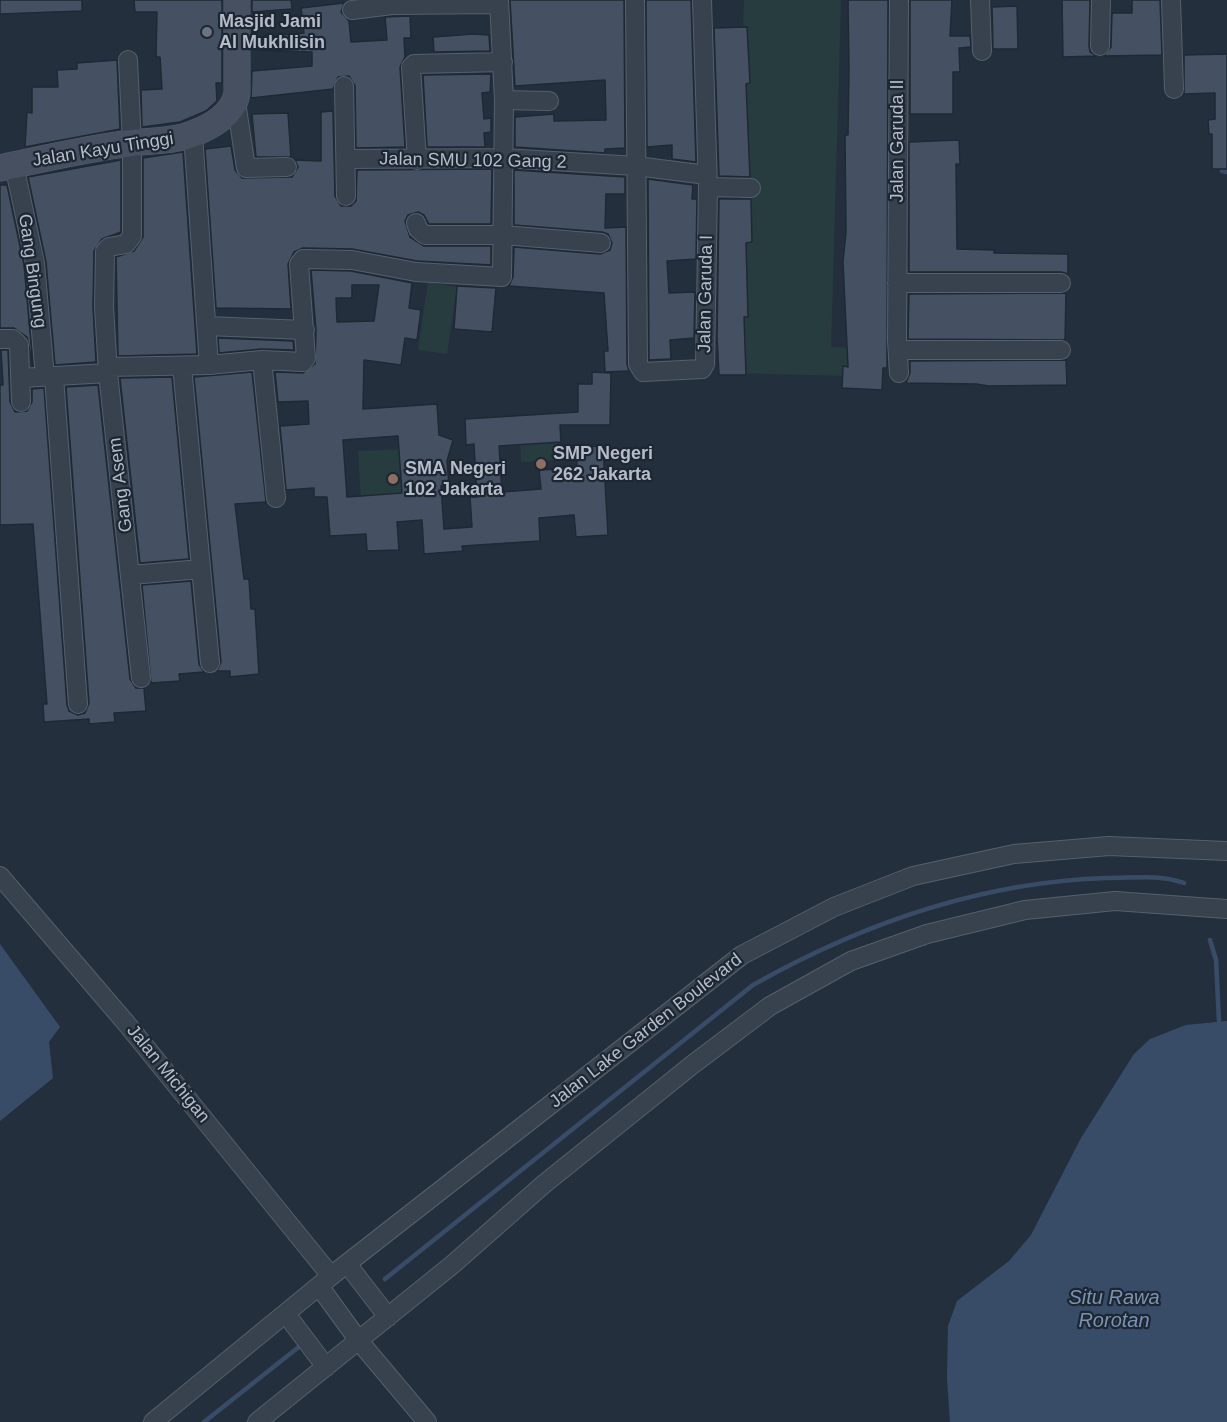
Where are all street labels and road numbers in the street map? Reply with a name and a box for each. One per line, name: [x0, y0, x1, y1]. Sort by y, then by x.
street label: Jalan Garuda II: [887, 79, 909, 203]
street label: Jalan Kayu Tinggi: [31, 128, 175, 172]
street label: Jalan SMU 102 Gang 2: [379, 149, 567, 173]
street label: Gang Bingung: [13, 213, 51, 329]
street label: Jalan Garuda I: [694, 235, 718, 353]
street label: Gang Asem: [104, 437, 138, 533]
street label: Jalan Lake Garden Boulevard: [546, 949, 746, 1113]
street label: Jalan Michigan: [122, 1021, 214, 1127]

